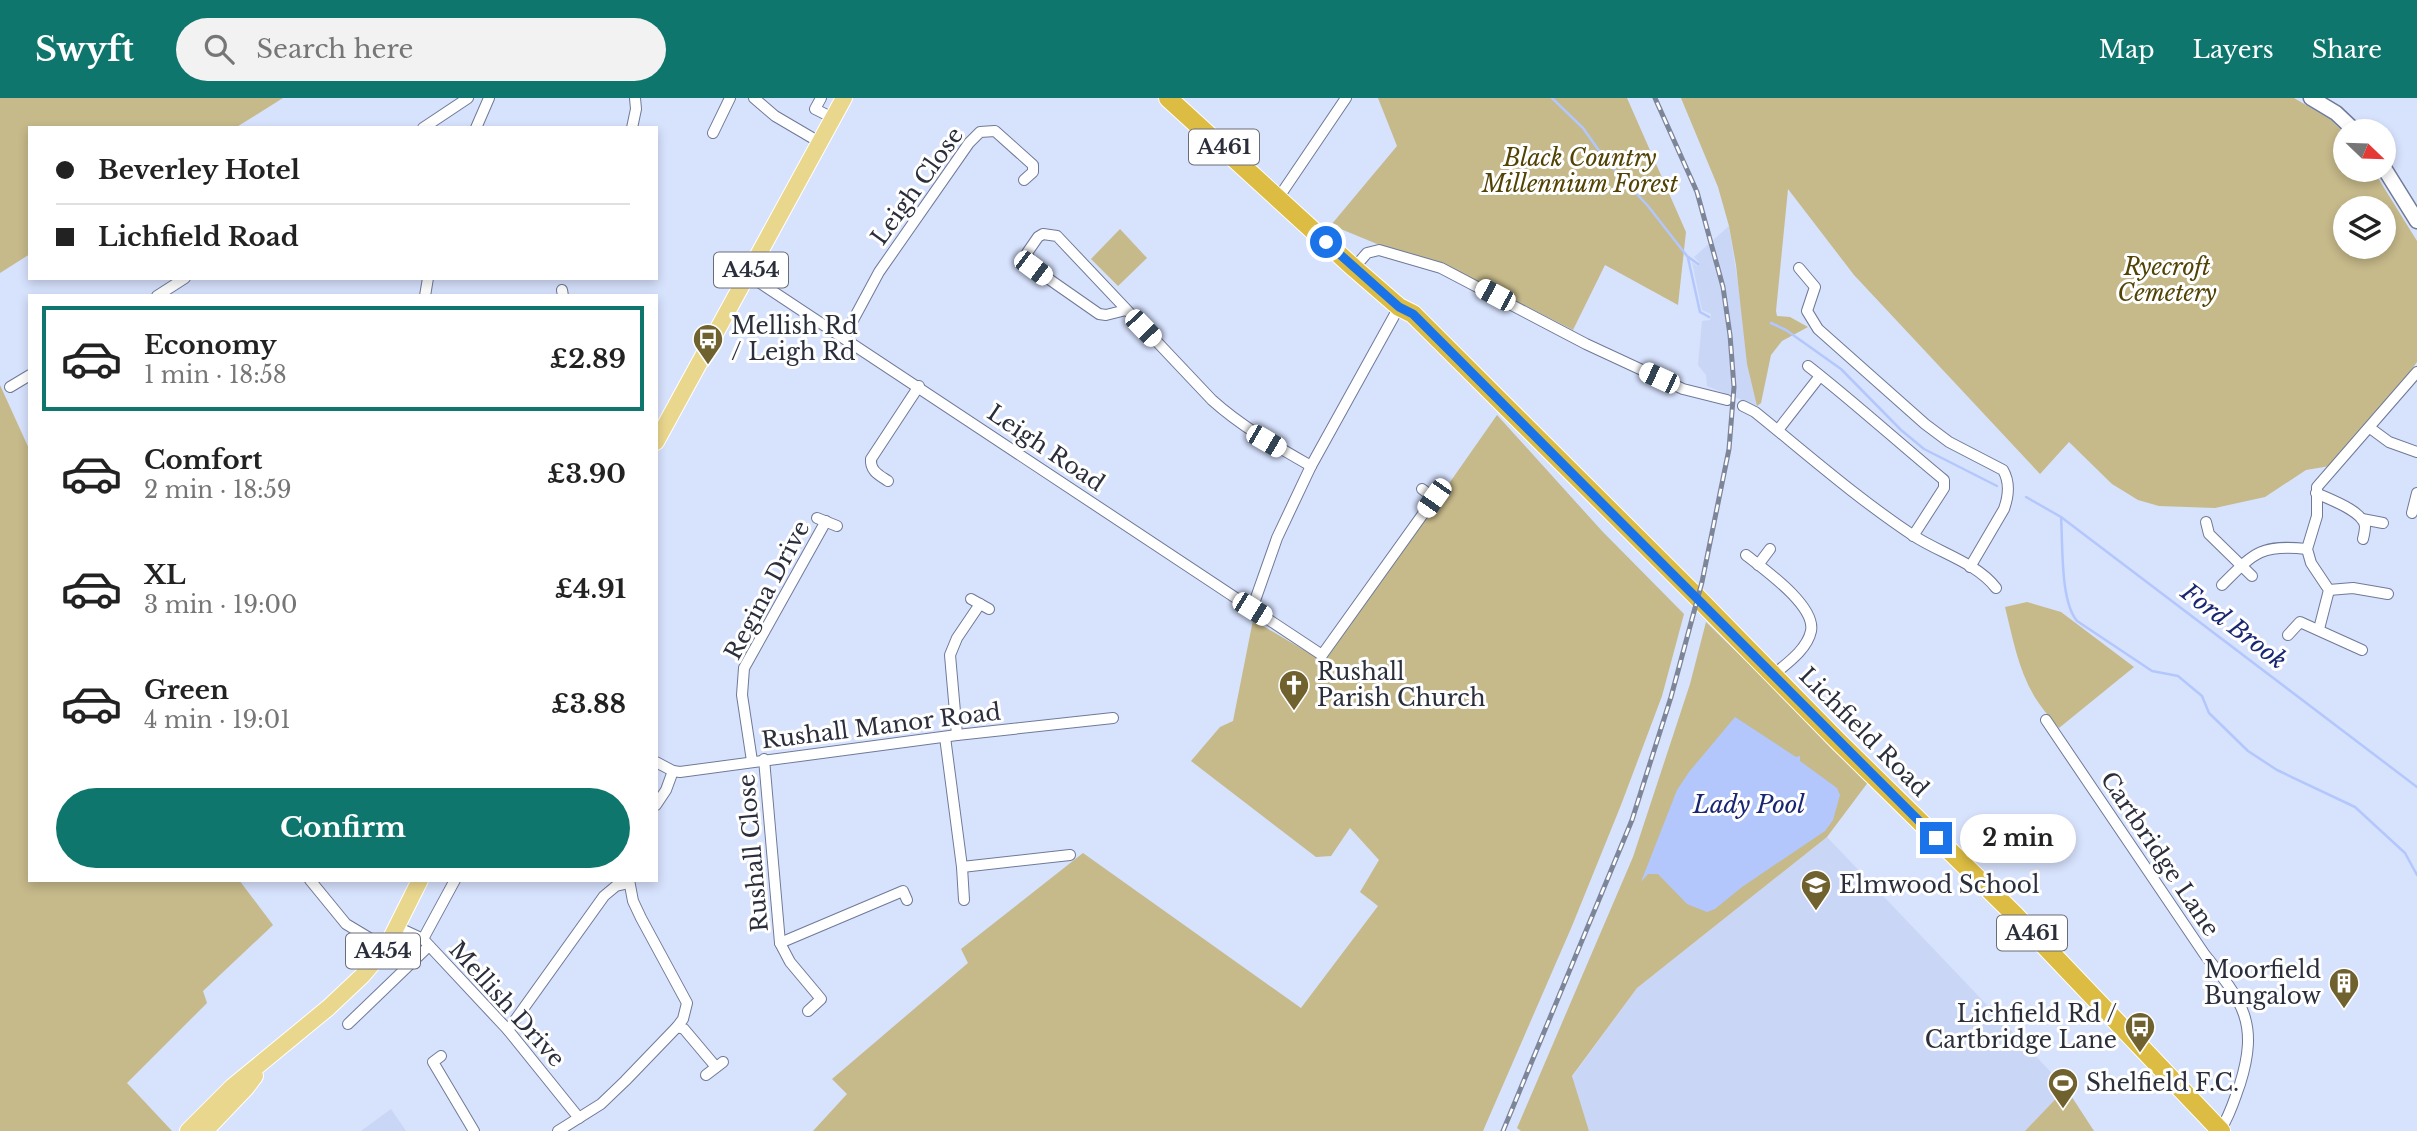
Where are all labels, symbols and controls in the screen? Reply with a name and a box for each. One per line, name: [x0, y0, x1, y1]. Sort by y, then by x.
search box: [176, 18, 666, 81]
text: Swyft: [35, 29, 134, 70]
icon: search: [200, 30, 238, 68]
text: Search here: [256, 33, 414, 65]
text: Map: [2099, 35, 2155, 64]
text: Layers: [2193, 35, 2274, 64]
text: Share: [2312, 35, 2382, 64]
north arrow: [2333, 119, 2396, 182]
map controls: [2333, 119, 2396, 259]
street label: Leigh Close: [865, 122, 969, 250]
road number: A461: [1189, 130, 1259, 164]
park label: Black Country Millennium Forest: [1481, 144, 1679, 198]
text: Beverley Hotel: [98, 154, 300, 186]
button: layers: [2333, 196, 2396, 259]
text: Lichfield Road: [98, 221, 299, 253]
route start: [1310, 226, 1342, 258]
car: [1010, 247, 1057, 289]
road number: A454: [714, 252, 788, 288]
park label: Ryecroft Cemetery: [2117, 253, 2217, 307]
car: [1472, 276, 1519, 314]
car: [1121, 306, 1166, 350]
place label: Mellish Rd / Leigh Rd: [731, 312, 858, 366]
bus stop icon: Mellish Rd / Leigh Rd: [691, 322, 725, 366]
icon: car: [60, 327, 123, 390]
text: Economy: [144, 329, 277, 361]
text: £2.89: [550, 343, 626, 375]
car: [1636, 360, 1683, 396]
text: 1 min · 18:58: [144, 361, 287, 389]
street label: Leigh Road: [982, 399, 1110, 497]
car: [1243, 421, 1290, 461]
icon: car: [60, 442, 123, 505]
text: Comfort: [144, 444, 262, 476]
text: £3.90: [547, 458, 626, 490]
car: [1414, 475, 1455, 521]
text: 2 min · 18:59: [144, 476, 292, 504]
street label: Regina Drive: [719, 516, 815, 664]
icon: car: [60, 557, 123, 620]
text: XL: [144, 559, 186, 591]
text: £4.91: [555, 573, 626, 605]
water label: Ford Brook: [2175, 576, 2292, 675]
car: [1229, 589, 1276, 629]
text: 3 min · 19:00: [144, 591, 297, 619]
place label: Rushall Parish Church: [1317, 658, 1486, 712]
street label: Lichfield Road: [1793, 661, 1935, 803]
church icon: Rushall Parish Church: [1277, 668, 1311, 712]
icon: car: [60, 672, 123, 735]
text: Green: [144, 674, 229, 706]
text: £3.88: [551, 688, 626, 720]
street label: Rushall Manor Road: [760, 697, 1002, 755]
text: 4 min · 19:01: [144, 706, 290, 734]
street label: Cartbridge Lane: [2095, 767, 2225, 941]
street label: Rushall Close: [732, 773, 774, 933]
button: Confirm: [56, 788, 630, 868]
water label: Lady Pool: [1692, 790, 1805, 819]
callout: 2 min: [1960, 814, 2076, 862]
route end: [1920, 822, 1952, 854]
text: 2 min: [1982, 824, 2054, 852]
school or university icon: Elmwood School: [1799, 868, 1833, 912]
place label: Elmwood School: [1839, 871, 2039, 899]
road number: A461: [1997, 916, 2067, 950]
road number: A454: [346, 934, 420, 968]
street label: Mellish Drive: [443, 936, 571, 1072]
place label: Moorfield Bungalow: [2204, 956, 2321, 1010]
building icon: Moorfield Bungalow: [2327, 966, 2361, 1010]
place label: Lichfield Rd / Cartbridge Lane: [1925, 1000, 2117, 1054]
bus stop icon: Lichfield Rd / Cartbridge Lane: [2123, 1010, 2157, 1054]
sports icon: Shelfield F.C.: [2046, 1066, 2080, 1110]
place label: Shelfield F.C.: [2086, 1069, 2239, 1097]

